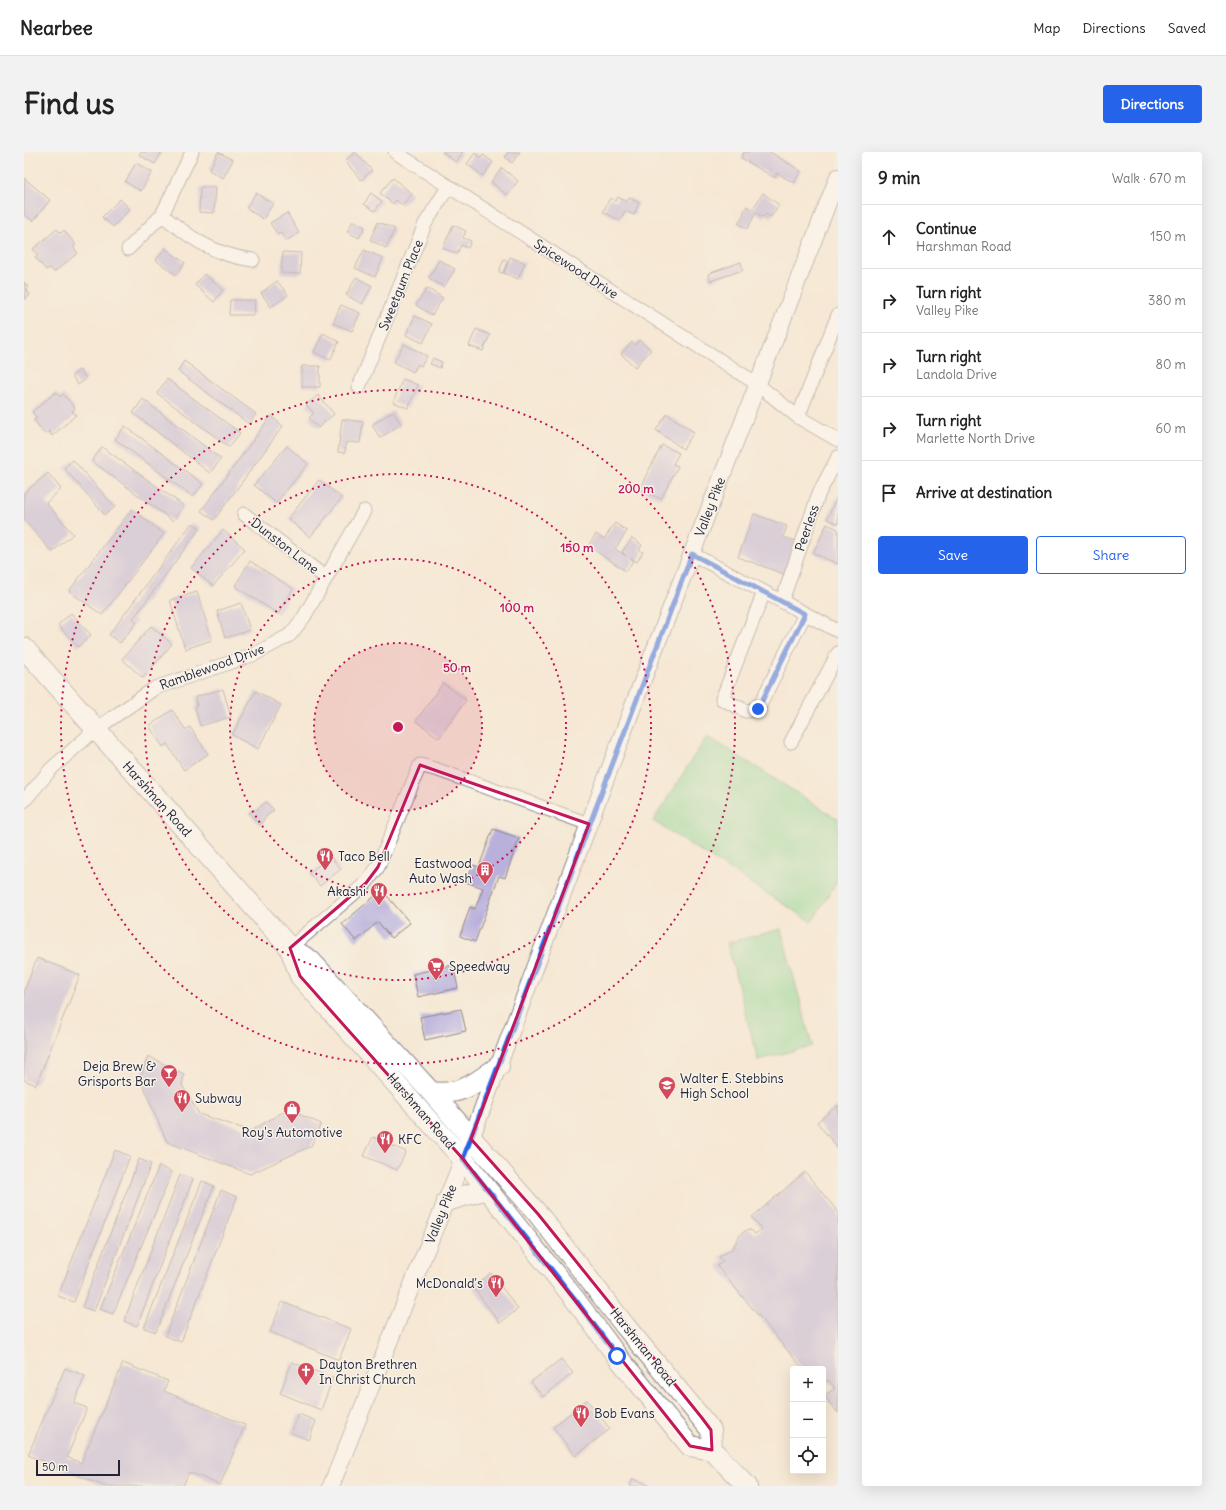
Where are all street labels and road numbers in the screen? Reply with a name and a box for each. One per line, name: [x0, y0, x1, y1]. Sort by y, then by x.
street label: Spicewood Drive: [531, 235, 621, 303]
street label: Sweetgum Place: [375, 237, 427, 333]
street label: Valley Pike: [691, 475, 729, 539]
street label: Peerless: [791, 502, 823, 554]
street label: Dunston Lane: [248, 514, 322, 578]
street label: Ramblewood Drive: [157, 640, 267, 694]
street label: Harshman Road: [119, 758, 195, 840]
street label: Harshman Road: [383, 1069, 459, 1153]
street label: Valley Pike: [421, 1182, 461, 1246]
street label: Harshman Road: [606, 1305, 680, 1390]

